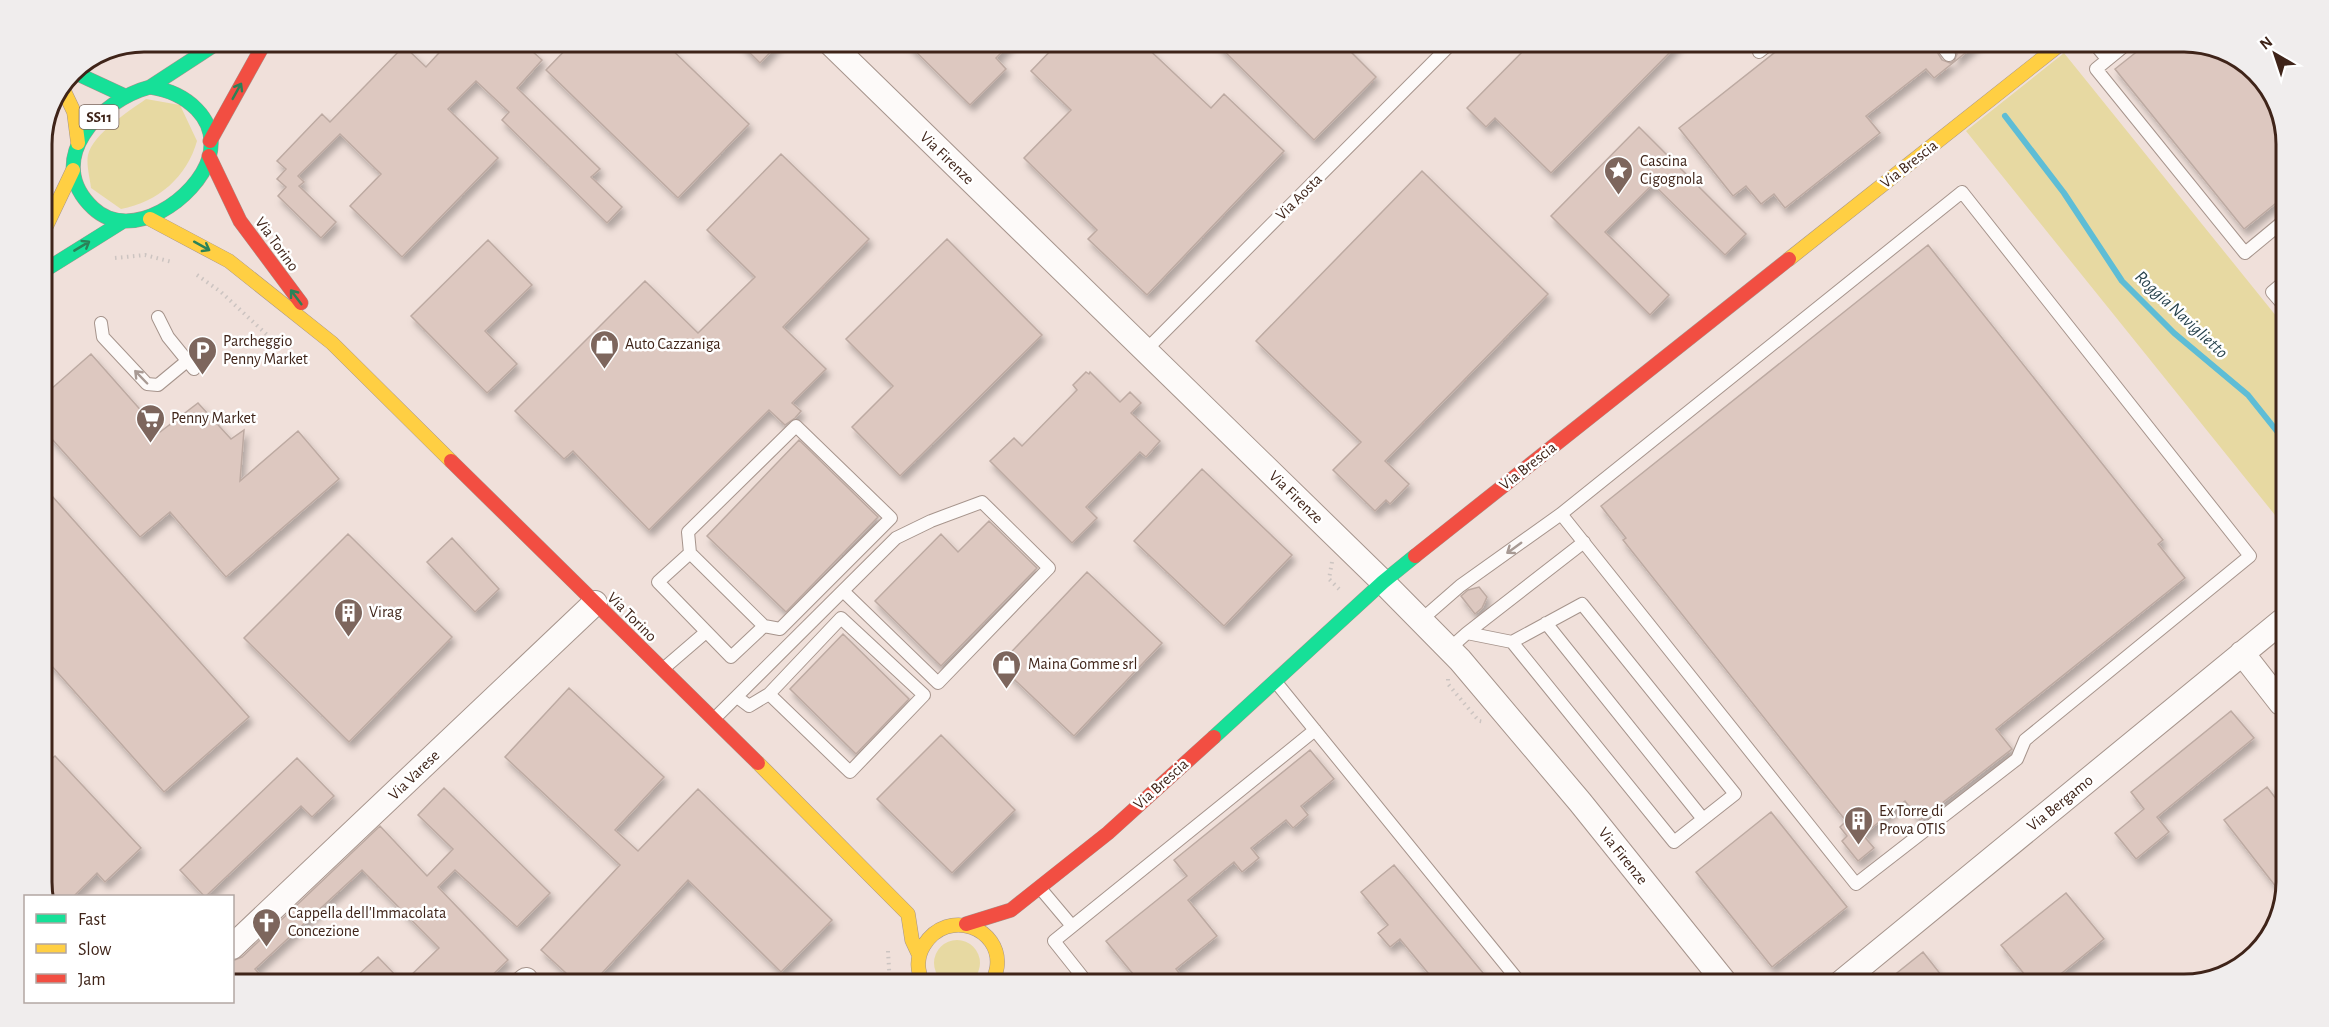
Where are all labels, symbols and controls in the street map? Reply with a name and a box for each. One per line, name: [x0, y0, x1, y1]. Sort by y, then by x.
north arrow: [2245, 24, 2305, 84]
text: N: [2257, 33, 2276, 53]
one-way arrow: [232, 83, 243, 101]
road number: SS11: [80, 105, 118, 129]
street label: Via Firenze: [917, 129, 977, 187]
street label: Via Brescia: [1878, 137, 1940, 191]
place label: Cascina Cigognola: [1640, 153, 1703, 187]
place icon: Cascina Cigognola: [1603, 154, 1635, 196]
street label: Via Aosta: [1273, 171, 1325, 223]
street label: Via Torino: [252, 214, 302, 274]
one-way arrow: [73, 240, 90, 252]
one-way arrow: [193, 240, 210, 252]
water label: Roggia Naviglietto: [2131, 268, 2231, 362]
one-way arrow: [289, 289, 302, 305]
shop icon: Auto Cazzaniga: [588, 328, 620, 370]
place label: Parcheggio Penny Market: [223, 333, 308, 368]
parking icon: Parcheggio Penny Market: [186, 334, 218, 376]
place label: Auto Cazzaniga: [625, 336, 721, 352]
one-way arrow: [133, 370, 148, 385]
supermarket icon: Penny Market: [134, 402, 166, 444]
place label: Penny Market: [171, 410, 256, 427]
street label: Via Brescia: [1497, 439, 1559, 493]
street label: Via Firenze: [1266, 468, 1326, 526]
one-way arrow: [1506, 542, 1522, 554]
street label: Via Torino: [604, 589, 660, 645]
building icon: Virag: [332, 596, 364, 638]
place label: Virag: [369, 604, 402, 620]
shop icon: Maina Gomme srl: [991, 648, 1023, 690]
place label: Maina Gomme srl: [1028, 656, 1138, 672]
street label: Via Varese: [385, 747, 443, 803]
street label: Via Brescia: [1131, 756, 1191, 812]
street label: Via Bergamo: [2024, 772, 2096, 834]
place label: Ex Torre di Prova OTIS: [1879, 803, 1946, 837]
building icon: Ex Torre di Prova OTIS: [1842, 804, 1874, 846]
street label: Via Firenze: [1595, 824, 1651, 888]
legend: [24, 895, 234, 1003]
place label: Cappella dell'Immacolata Concezione: [288, 905, 446, 939]
church icon: Cappella dell'Immacolata Concezione: [251, 906, 283, 948]
text: Fast: [78, 911, 106, 929]
text: Slow: [78, 941, 111, 959]
text: Jam: [78, 971, 106, 989]

